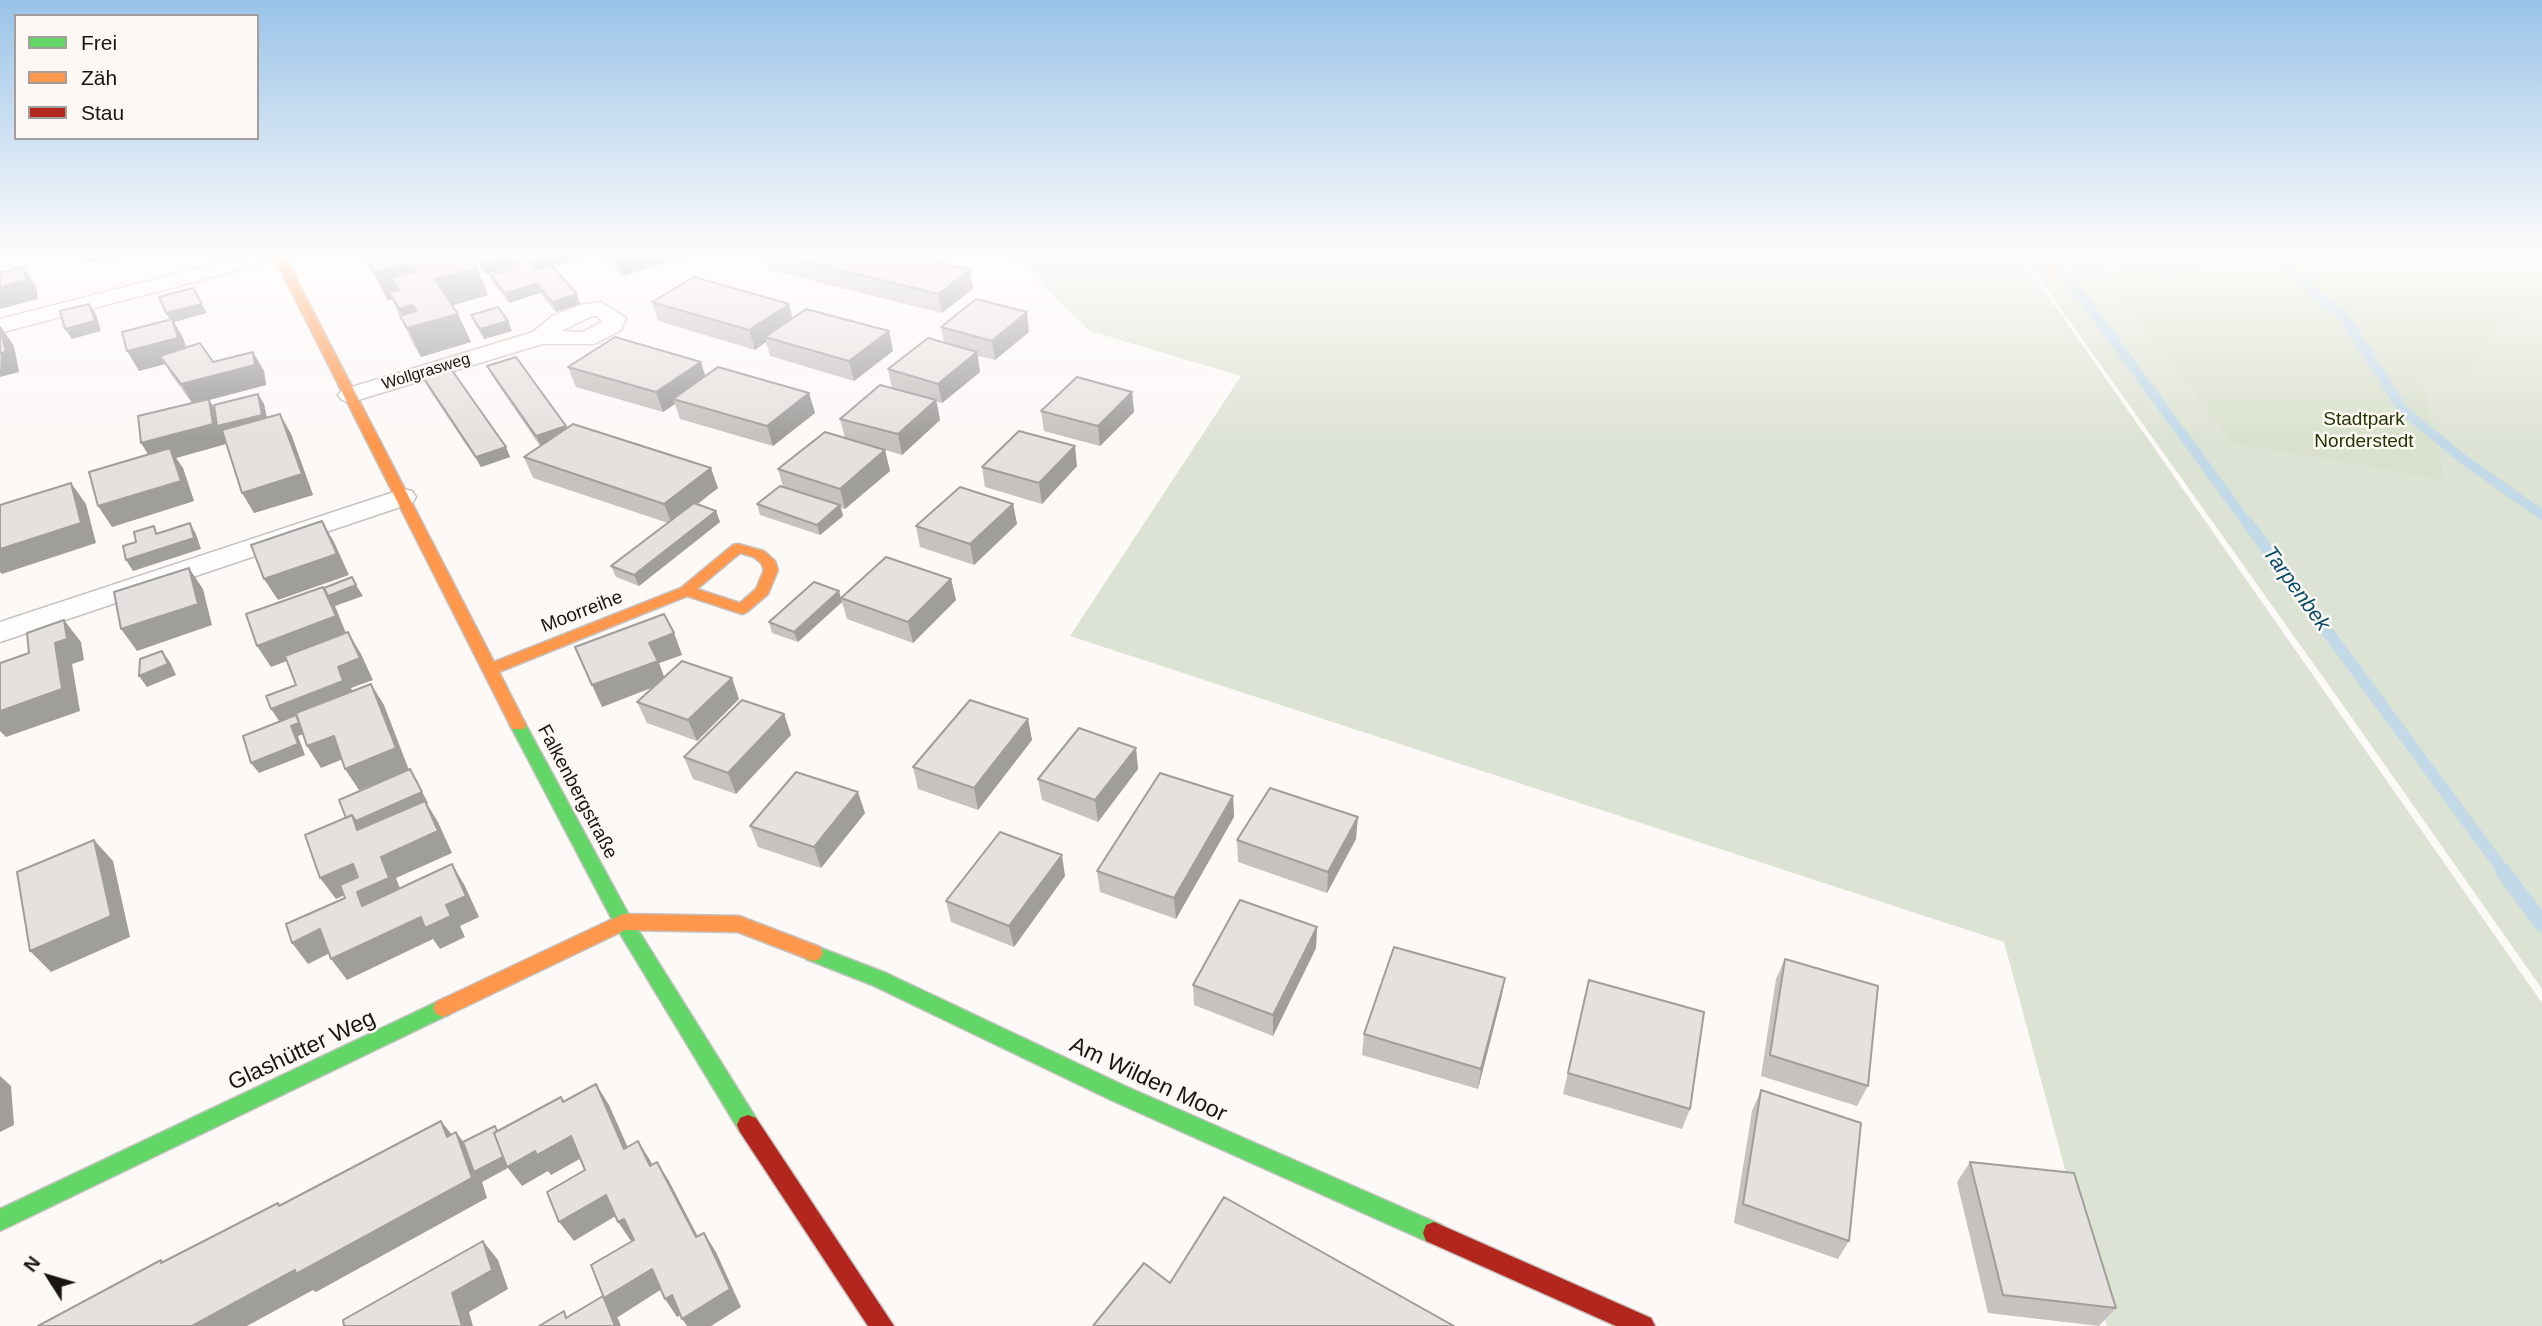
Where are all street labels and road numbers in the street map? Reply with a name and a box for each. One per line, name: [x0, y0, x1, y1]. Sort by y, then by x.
street label: Wollgrasweg: [380, 349, 472, 395]
street label: Moorreihe: [538, 586, 626, 638]
street label: Falkenbergstraße: [532, 721, 622, 863]
street label: Glashütter Weg: [224, 1005, 380, 1097]
street label: Am Wilden Moor: [1065, 1032, 1231, 1128]

